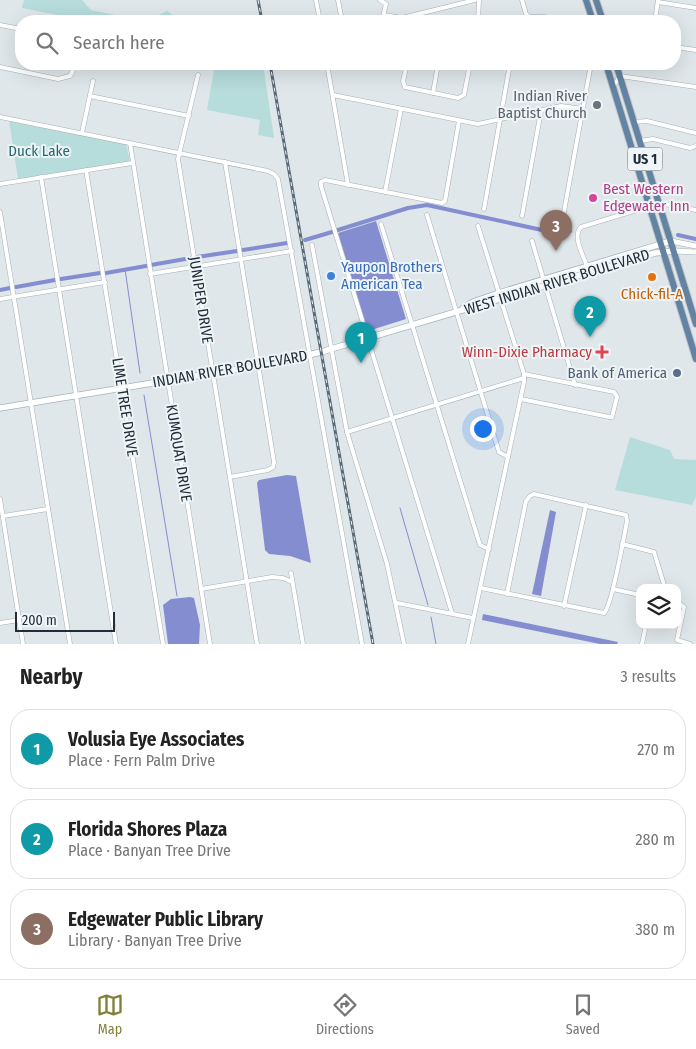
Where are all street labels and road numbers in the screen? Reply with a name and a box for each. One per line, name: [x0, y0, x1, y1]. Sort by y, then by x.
road number: US 1: [628, 148, 662, 170]
street label: WEST INDIAN RIVER BOULEVARD: [462, 245, 652, 319]
street label: JUNIPER DRIVE: [185, 255, 217, 345]
street label: INDIAN RIVER BOULEVARD: [151, 347, 309, 391]
street label: LIME TREE DRIVE: [108, 356, 142, 458]
street label: KUMQUAT DRIVE: [162, 403, 196, 503]

